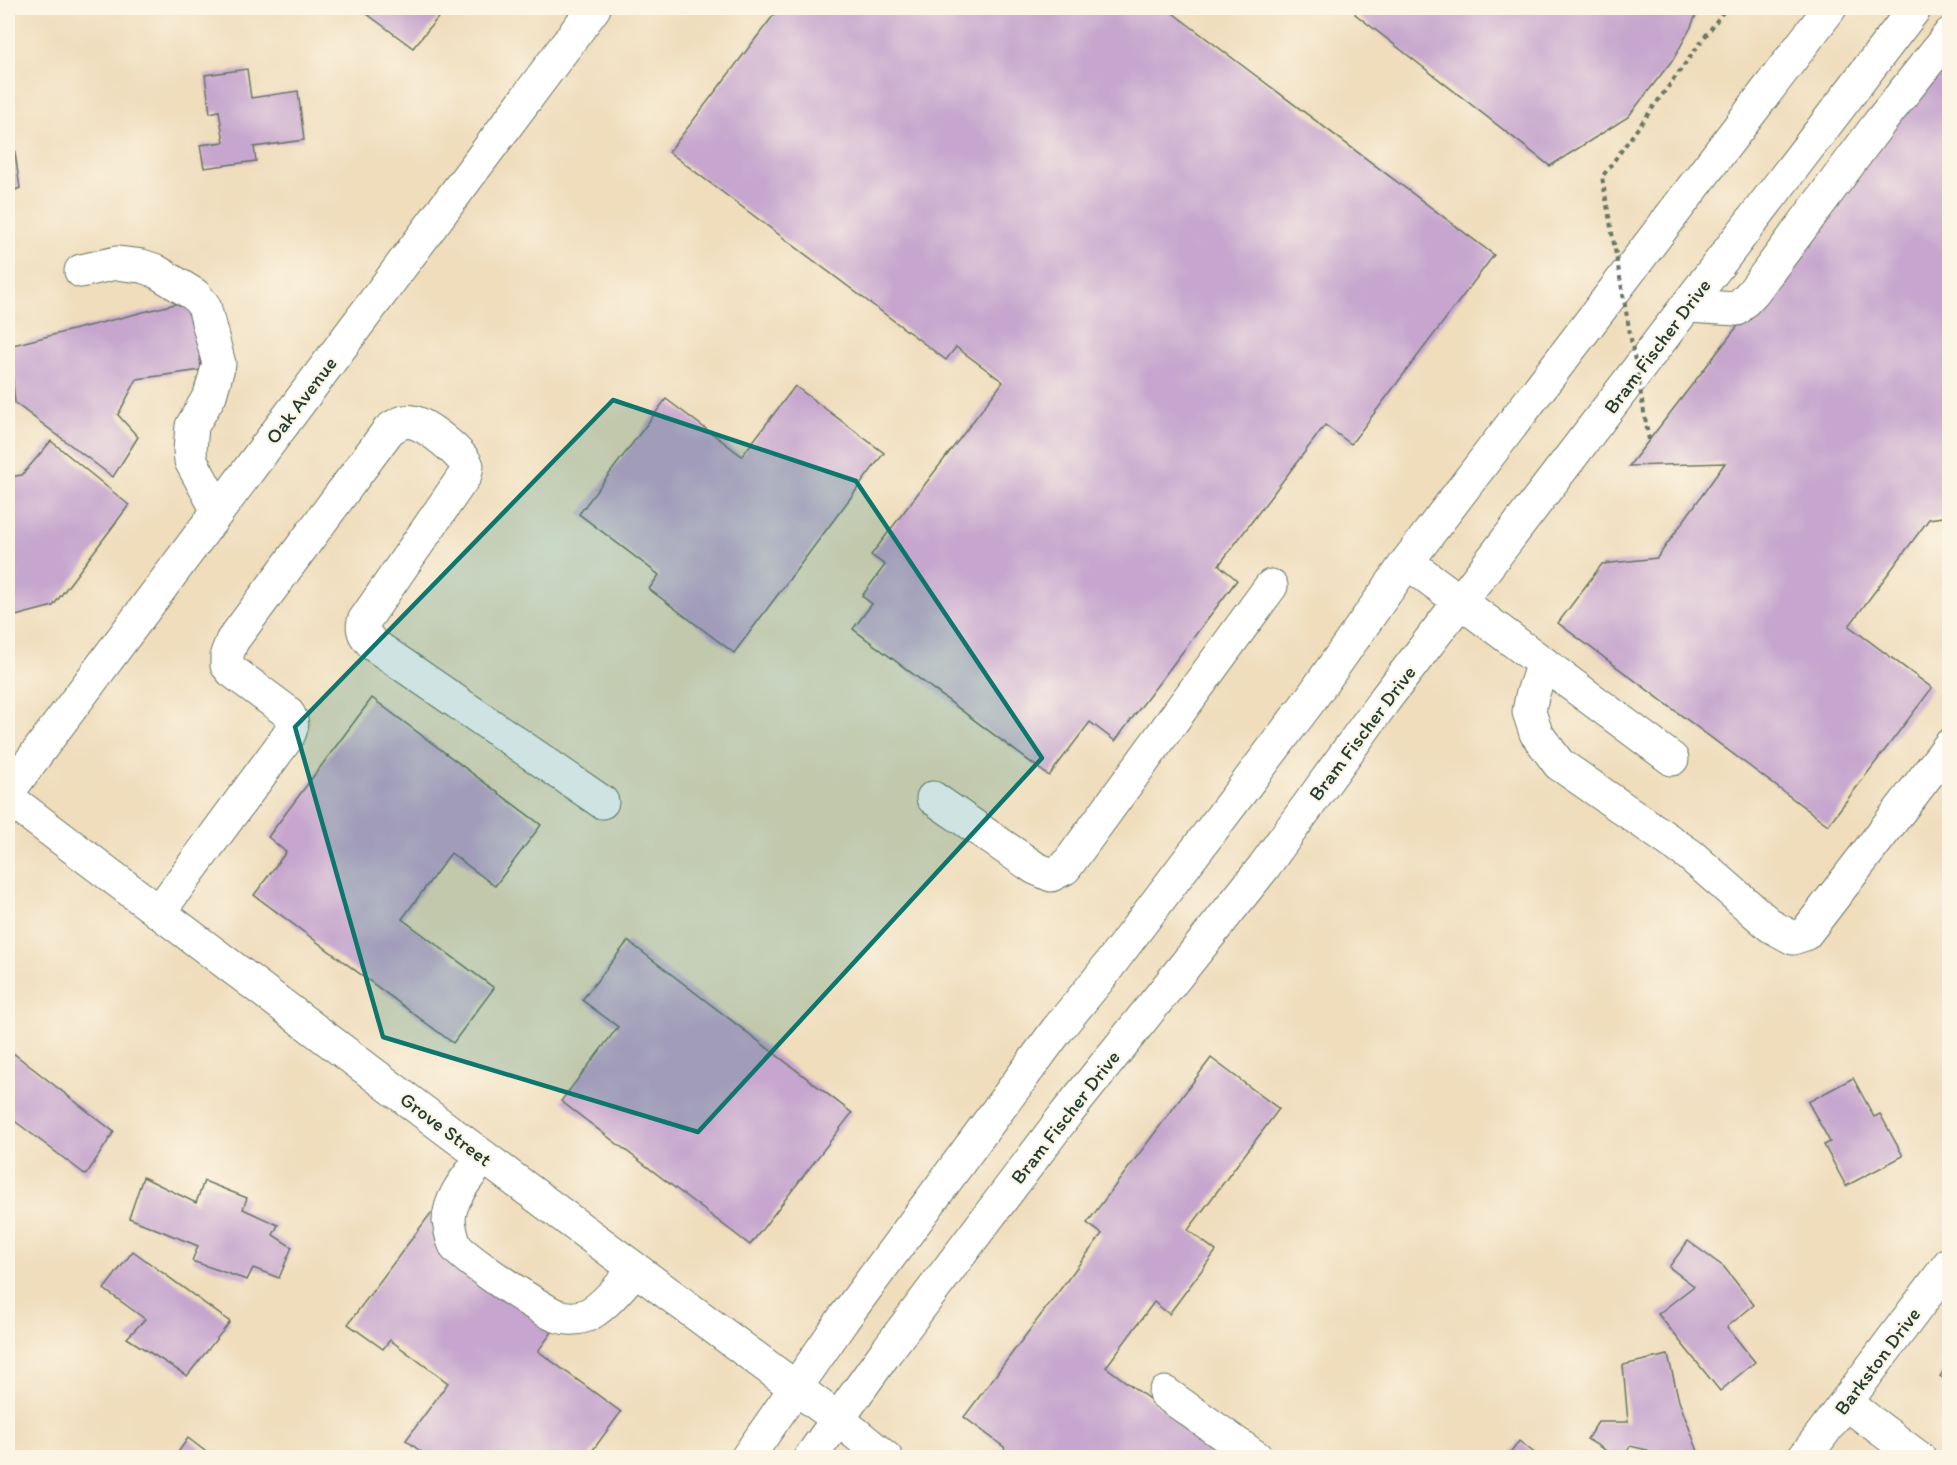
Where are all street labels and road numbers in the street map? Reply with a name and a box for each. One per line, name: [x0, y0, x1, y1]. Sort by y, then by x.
street label: Bram Fischer Drive: [1598, 274, 1716, 418]
street label: Oak Avenue: [260, 352, 342, 448]
street label: Bram Fischer Drive: [1303, 661, 1421, 805]
street label: Bram Fischer Drive: [1005, 1045, 1125, 1189]
street label: Grove Street: [395, 1087, 497, 1172]
street label: Barkston Drive: [1829, 1303, 1925, 1419]

